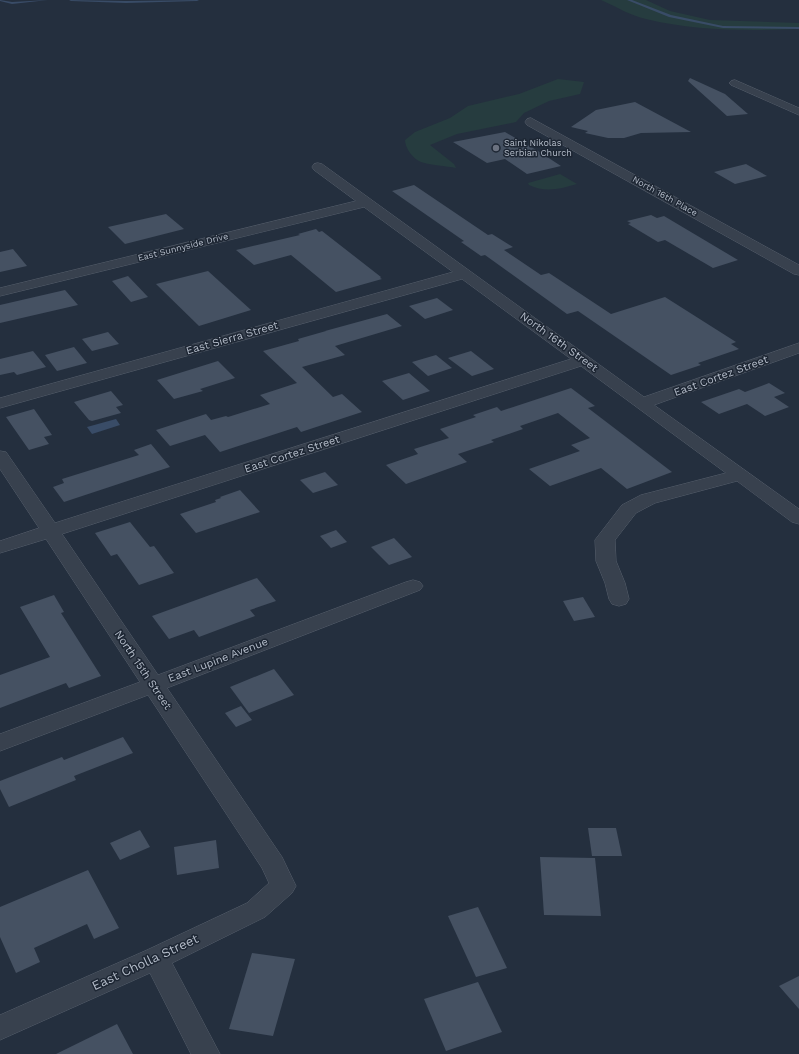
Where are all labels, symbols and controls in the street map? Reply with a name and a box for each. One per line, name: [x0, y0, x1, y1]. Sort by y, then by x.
place label: Saint Nikolas Serbian Church: [504, 138, 572, 158]
marker: Saint Nikolas Serbian Church: [491, 143, 501, 153]
street label: North 16th Place: [631, 174, 699, 218]
street label: East Sunnyside Drive: [137, 231, 229, 263]
street label: North 16th Street: [518, 309, 601, 375]
street label: East Sierra Street: [184, 319, 280, 357]
street label: East Cortez Street: [672, 353, 770, 399]
street label: East Cortez Street: [243, 432, 342, 476]
street label: North 15th Street: [112, 628, 175, 712]
street label: East Lupine Avenue: [166, 635, 270, 685]
street label: East Cholla Street: [89, 931, 201, 993]

